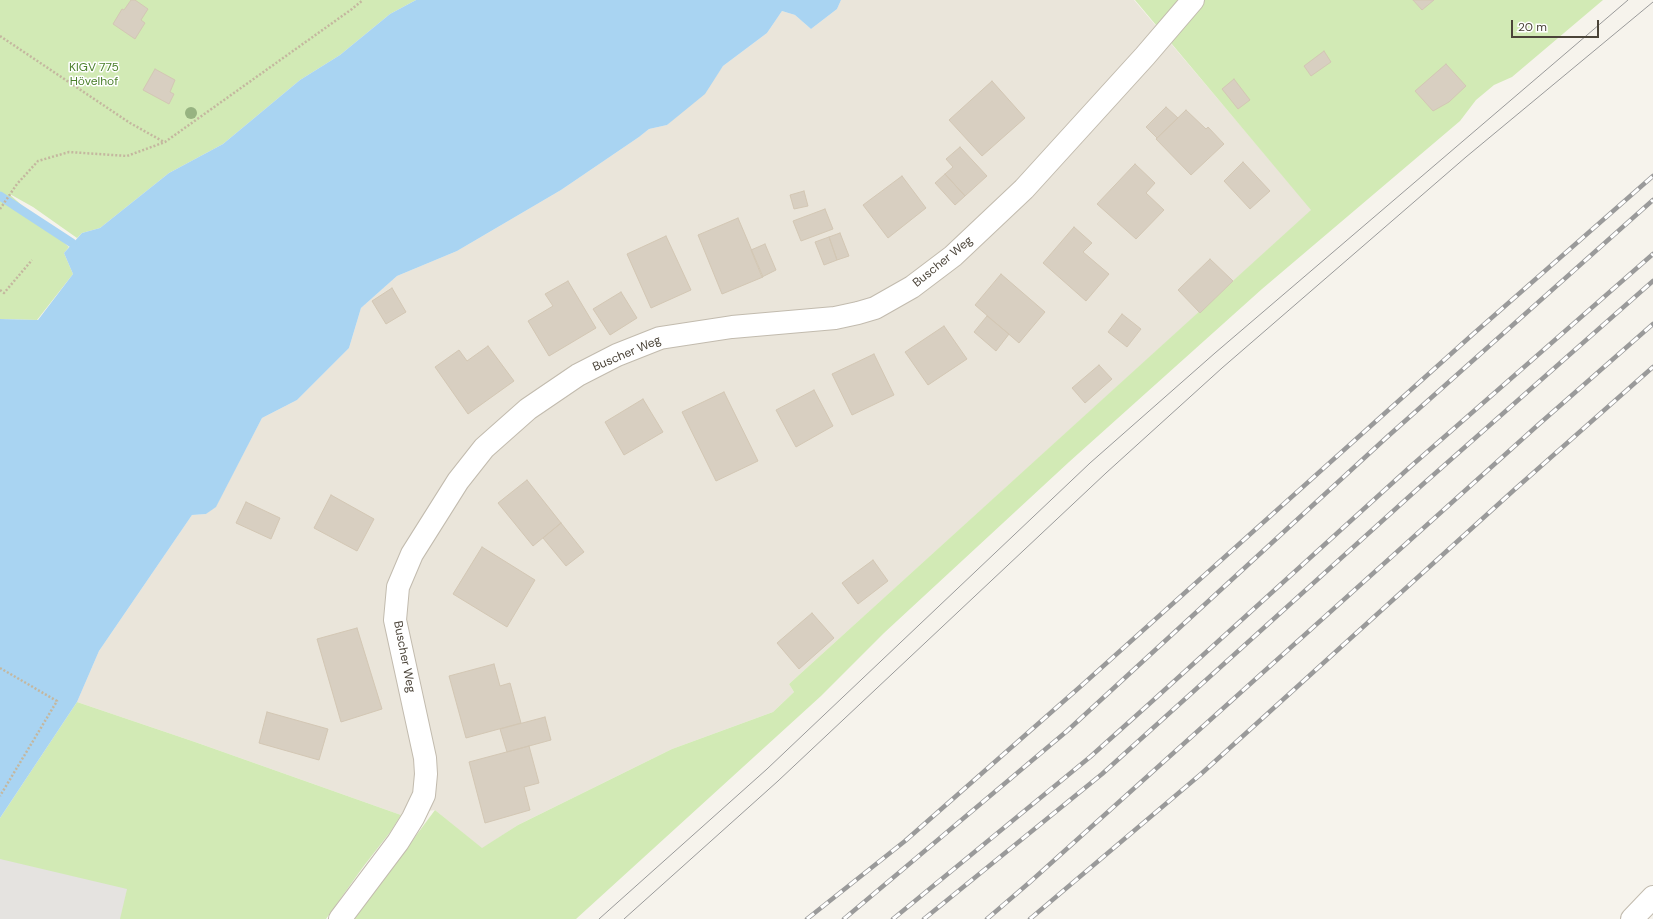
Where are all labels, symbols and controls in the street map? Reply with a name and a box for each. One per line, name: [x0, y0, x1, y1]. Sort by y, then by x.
scale bar: [1513, 12, 1601, 38]
text: 20 m: [1518, 19, 1547, 35]
park label: KlGV 775 Hövelhof: [69, 61, 119, 89]
street label: Buscher Weg: [910, 233, 976, 291]
street label: Buscher Weg: [591, 333, 663, 375]
street label: Buscher Weg: [390, 620, 418, 694]

